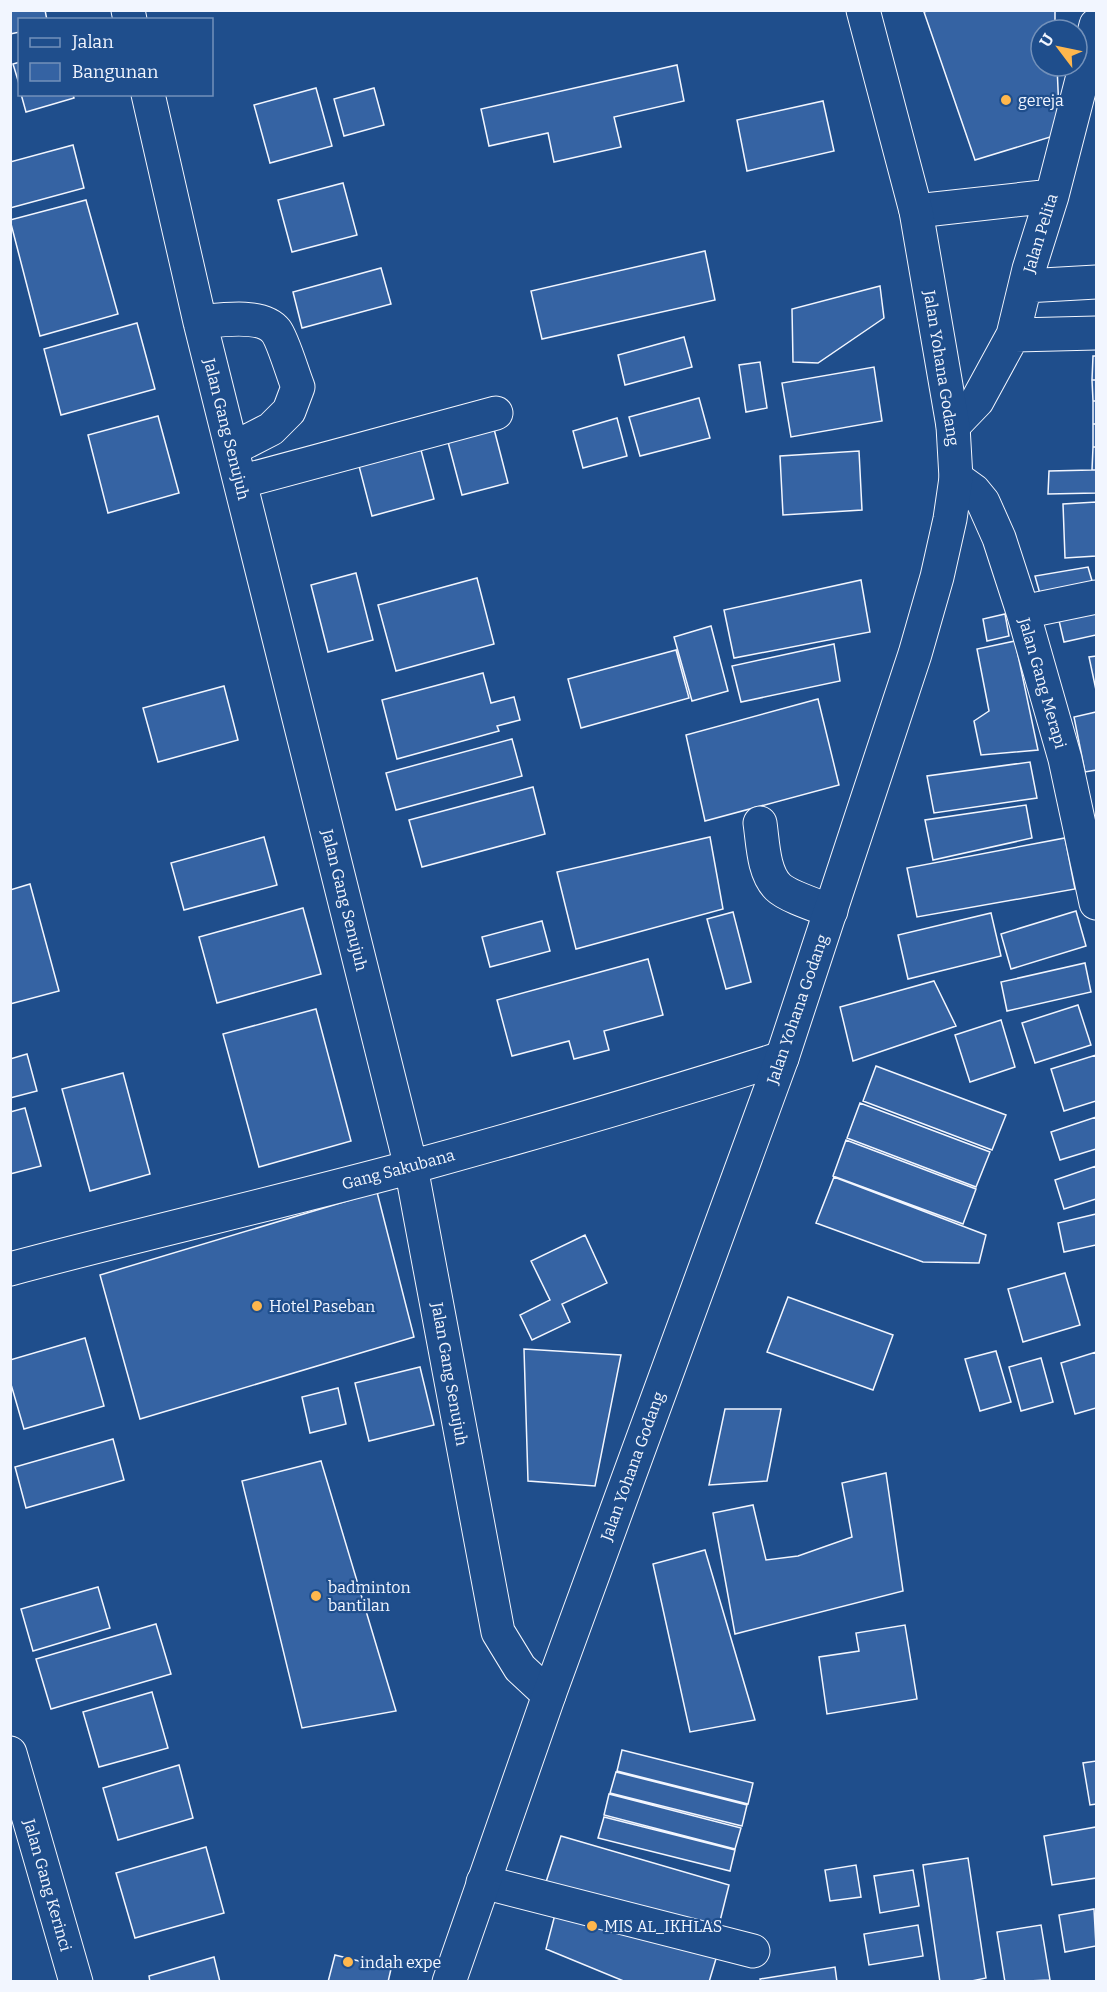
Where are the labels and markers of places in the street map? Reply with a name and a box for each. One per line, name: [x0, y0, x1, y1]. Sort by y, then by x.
place label: gereja: [1018, 91, 1064, 110]
marker: gereja: [999, 93, 1013, 107]
place label: Hotel Paseban: [269, 1297, 375, 1316]
marker: Hotel Paseban: [250, 1299, 264, 1313]
place label: badminton bantilan: [328, 1578, 411, 1615]
marker: badminton bantilan: [309, 1589, 323, 1603]
place label: MIS AL_IKHLAS: [604, 1917, 722, 1936]
marker: MIS AL_IKHLAS: [585, 1919, 599, 1933]
place label: indah expe: [360, 1953, 441, 1972]
marker: indah expe: [341, 1955, 355, 1969]

